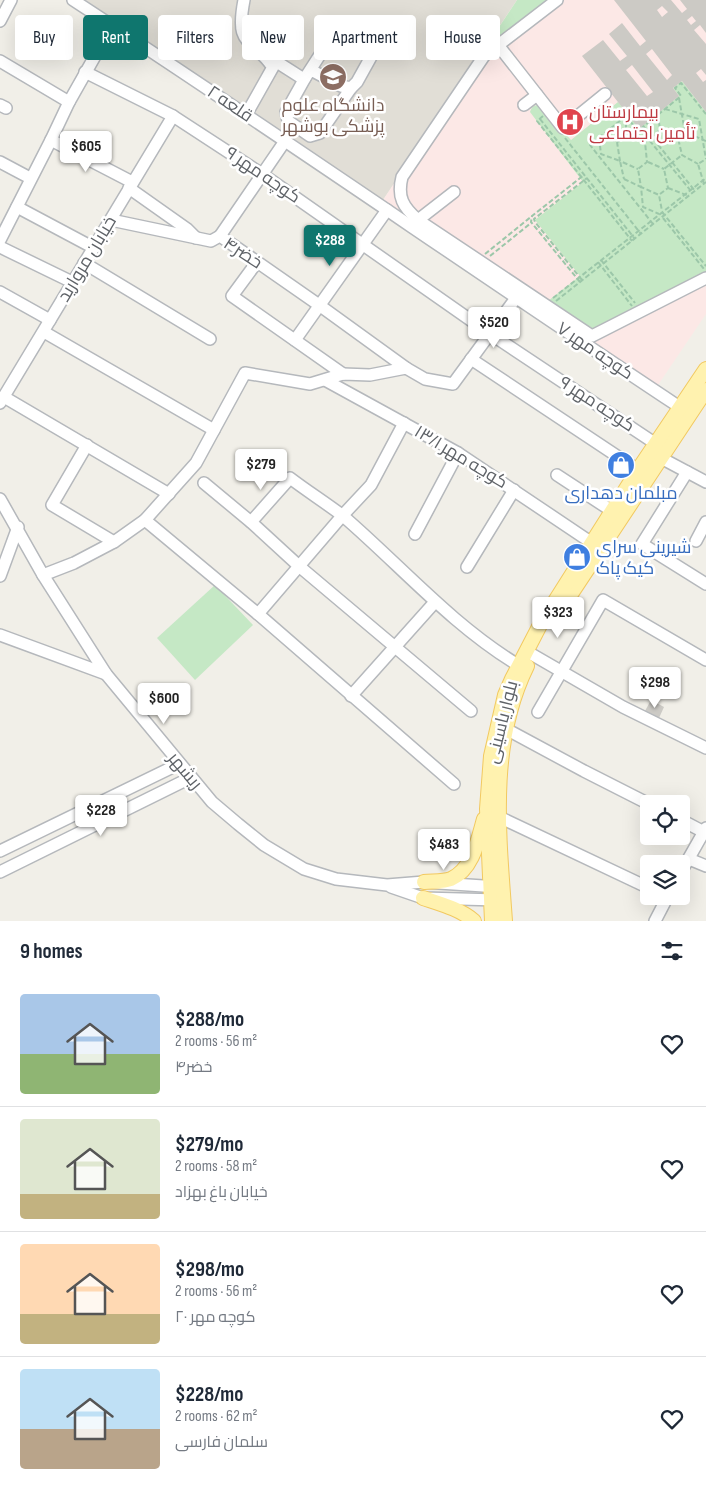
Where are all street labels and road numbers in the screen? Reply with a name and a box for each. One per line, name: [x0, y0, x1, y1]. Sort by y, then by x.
street label: قلعه ۲: [203, 81, 257, 127]
street label: کوچه مهر ۹: [221, 142, 305, 209]
street label: خیابان مروارید: [53, 212, 121, 306]
street label: خضر۴: [220, 233, 266, 273]
street label: کوچه مهر ۷: [552, 318, 637, 385]
street label: کوچه مهر ۹: [555, 372, 639, 437]
street label: کوچه مهر ۱۳/۱: [410, 421, 511, 494]
street label: بلوار یاسینی: [482, 678, 522, 766]
street label: ریشهر: [163, 747, 207, 794]

